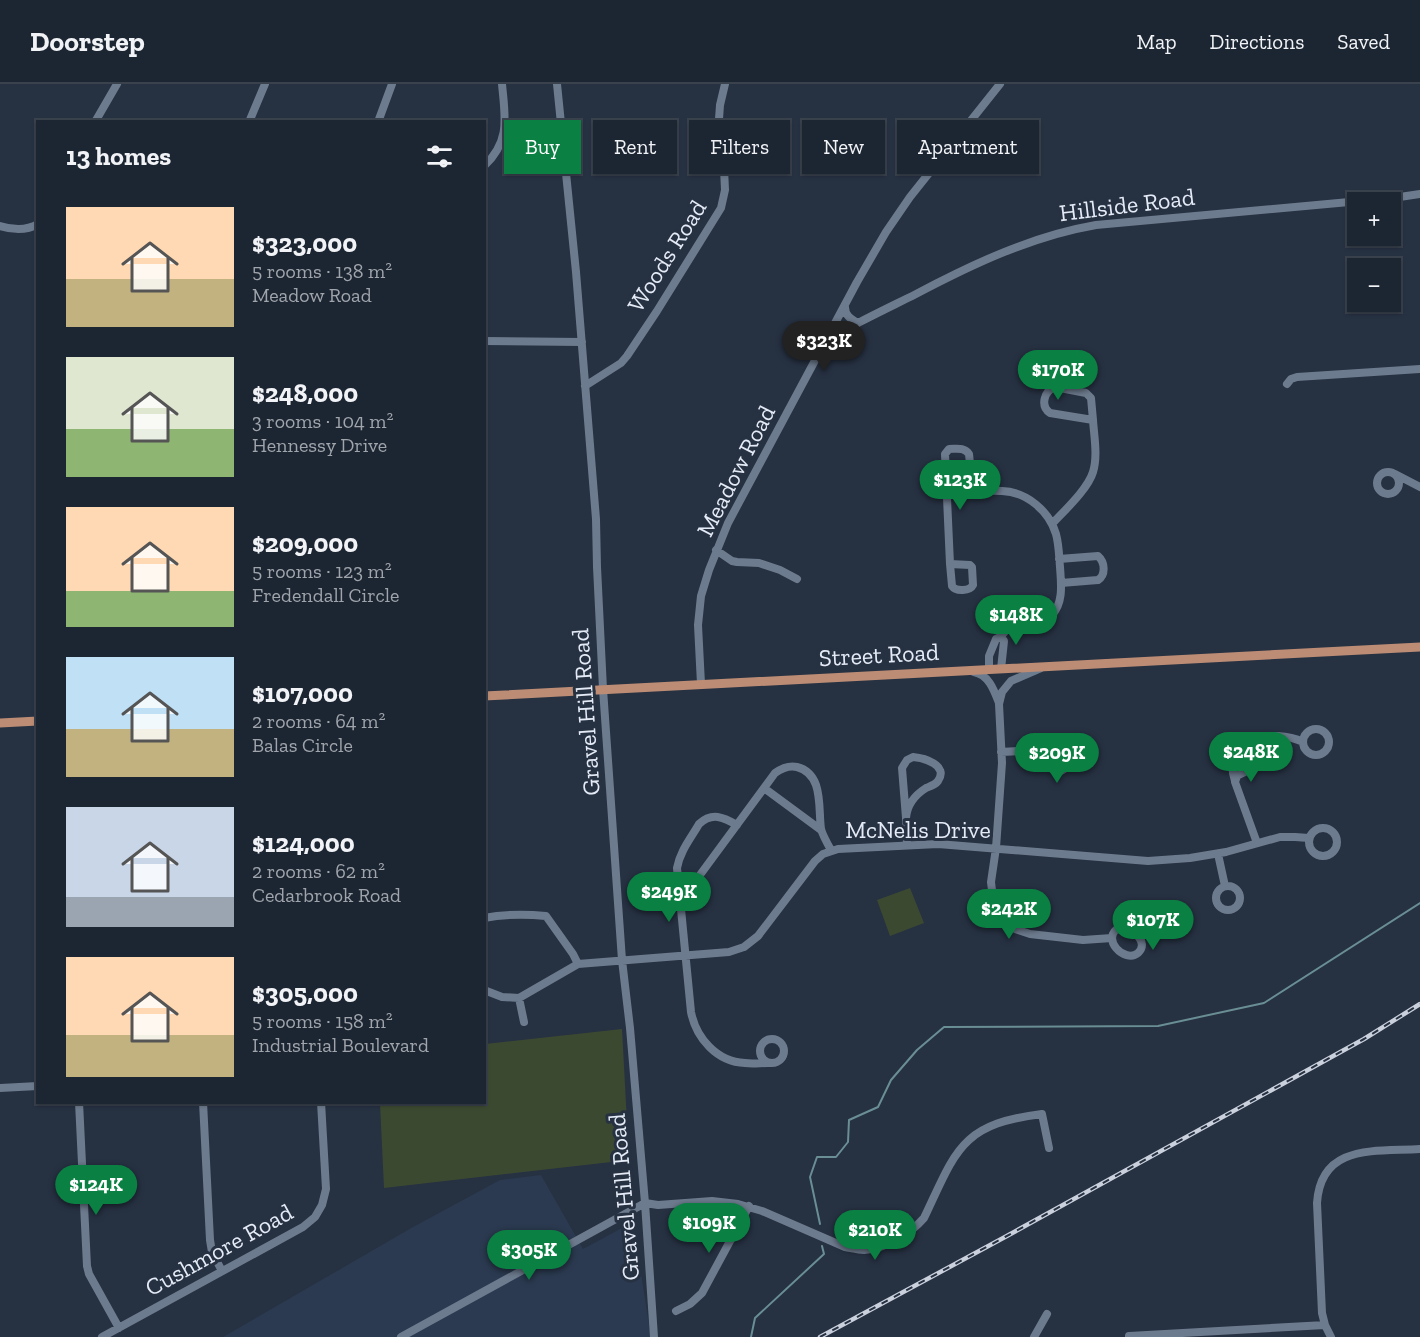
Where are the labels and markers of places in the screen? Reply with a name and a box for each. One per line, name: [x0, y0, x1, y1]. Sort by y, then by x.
pin: $323K: [782, 321, 866, 372]
pin: $170K: [1016, 350, 1100, 401]
pin: $123K: [918, 460, 1002, 511]
pin: $148K: [974, 595, 1058, 646]
pin: $248K: [1209, 732, 1293, 783]
pin: $209K: [1015, 733, 1099, 784]
pin: $249K: [627, 872, 711, 923]
pin: $242K: [967, 889, 1051, 940]
pin: $107K: [1111, 900, 1195, 951]
pin: $124K: [54, 1165, 138, 1216]
pin: $109K: [667, 1203, 751, 1254]
pin: $210K: [833, 1210, 917, 1261]
pin: $305K: [487, 1230, 571, 1281]

